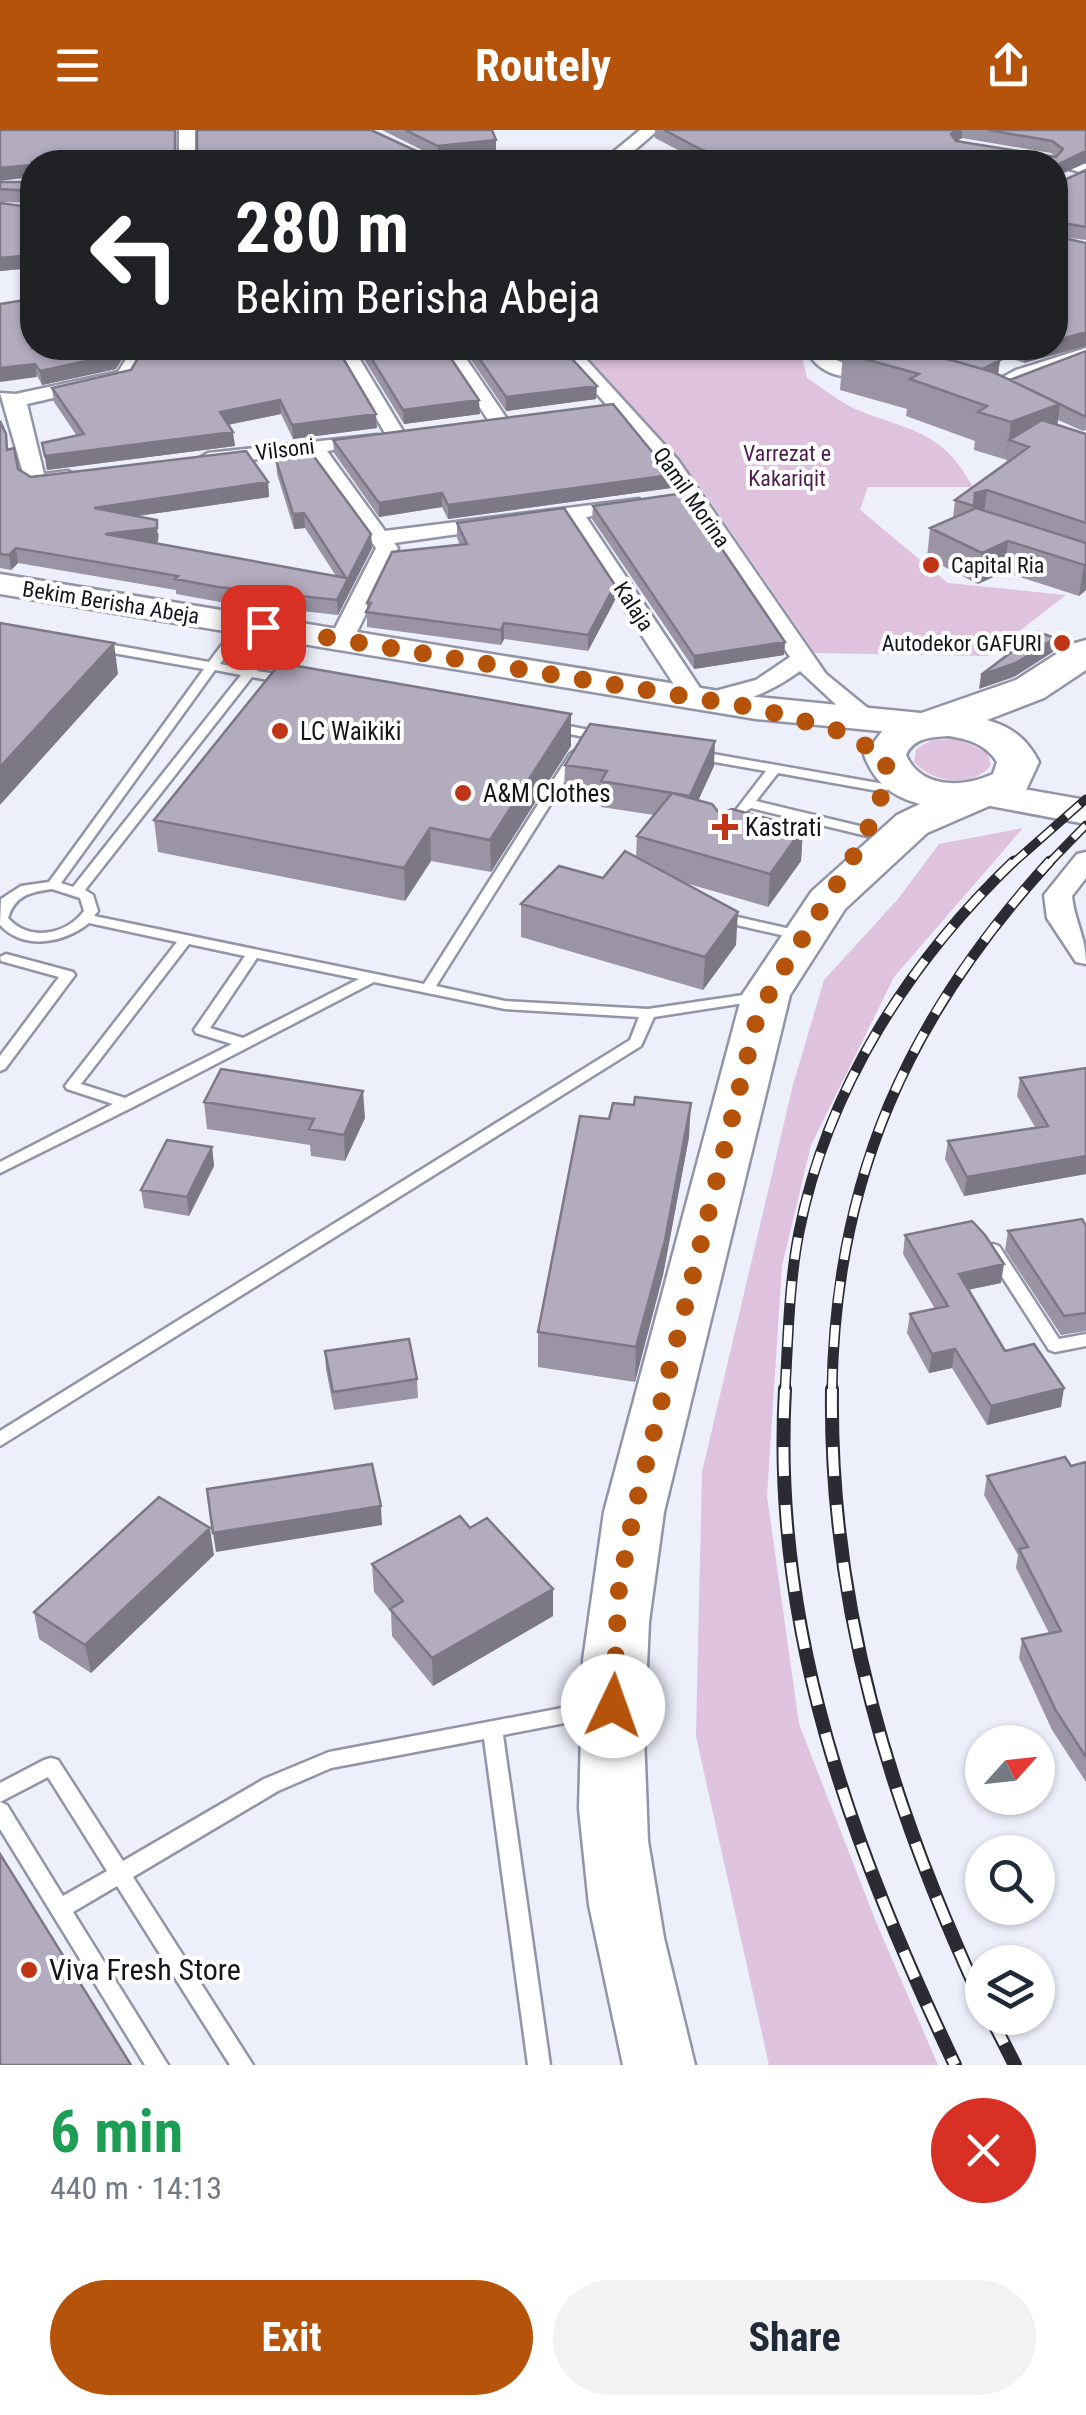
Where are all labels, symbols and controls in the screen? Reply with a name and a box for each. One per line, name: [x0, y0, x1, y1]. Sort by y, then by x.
icon: menu: [50, 38, 105, 93]
icon: share: [981, 38, 1036, 93]
text: Routely: [475, 39, 611, 92]
text: 280 m: [235, 187, 409, 269]
icon: left: [70, 190, 200, 320]
text: Bekim Berisha Abeja: [235, 271, 600, 324]
street label: Vilsoni: [254, 433, 316, 466]
park label: Varrezat e Kakariqit: [743, 441, 831, 491]
street label: Qamil Morina: [648, 443, 735, 552]
place label: Capital Ria: [951, 553, 1044, 578]
marker: Capital Ria: [920, 554, 942, 576]
street label: Bekim Berisha Abeja: [21, 576, 201, 629]
street label: Kalaja: [609, 577, 659, 636]
pin: [221, 585, 306, 670]
icon: arrive: [236, 600, 291, 655]
place label: Autodekor GAFURI: [882, 631, 1042, 656]
marker: Autodekor GAFURI: [1051, 632, 1073, 654]
place label: LC Waikiki: [300, 717, 401, 746]
marker: LC Waikiki: [269, 720, 291, 742]
place label: A&M Clothes: [483, 779, 611, 808]
marker: A&M Clothes: [452, 782, 474, 804]
place label: Kastrati: [745, 813, 822, 842]
marker: Kastrati: [714, 816, 736, 838]
position arrow: [561, 1654, 665, 1758]
north arrow: [965, 1725, 1055, 1815]
map controls: [965, 1725, 1055, 2035]
button: search: [965, 1835, 1055, 1925]
button: layers: [965, 1945, 1055, 2035]
place label: Viva Fresh Store: [49, 1952, 241, 1987]
marker: Viva Fresh Store: [18, 1959, 40, 1981]
text: 6 min: [50, 2096, 183, 2167]
button: close: [931, 2098, 1036, 2203]
text: 440 m · 14:13: [50, 2169, 222, 2207]
button: Exit: [50, 2280, 533, 2395]
button: Share: [553, 2280, 1036, 2395]

